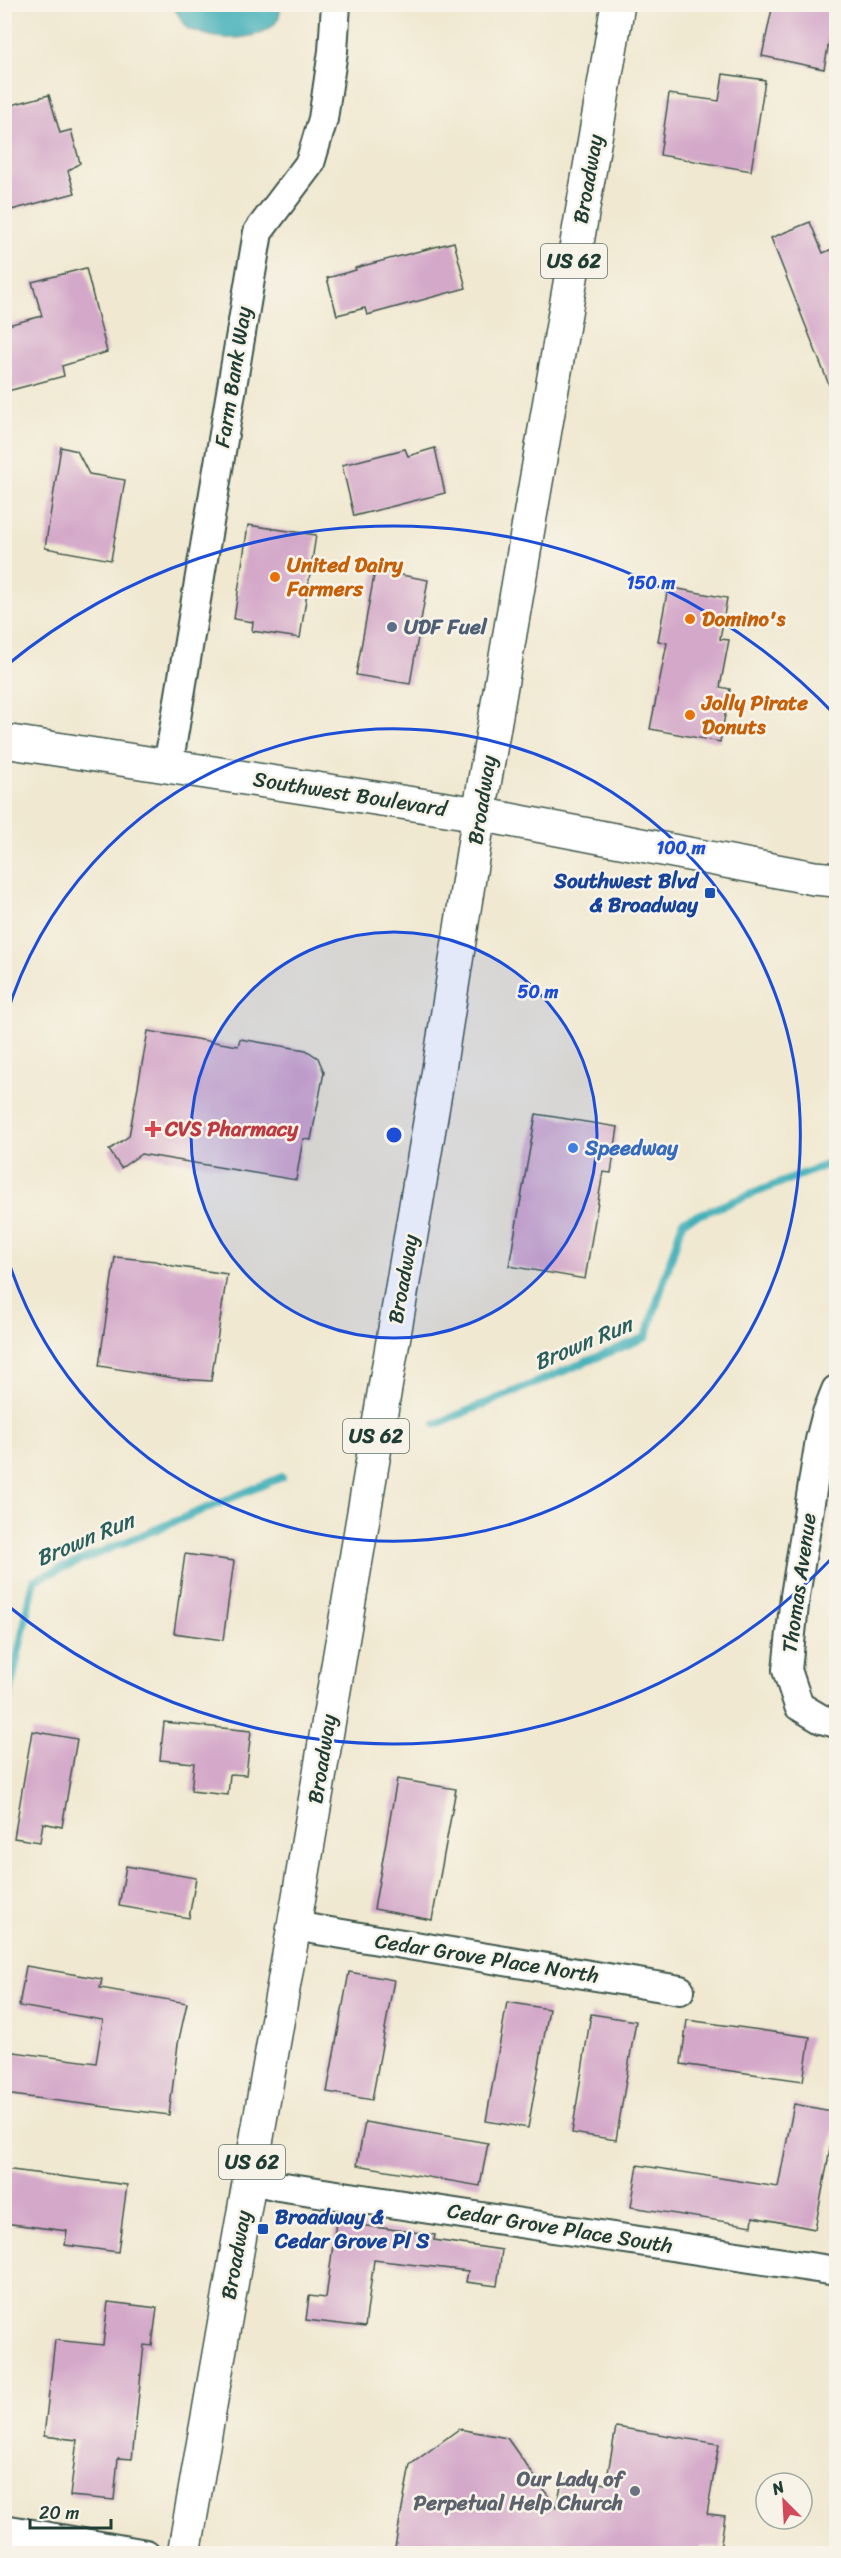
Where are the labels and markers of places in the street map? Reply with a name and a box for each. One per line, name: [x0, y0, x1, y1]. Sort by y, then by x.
place label: United Dairy Farmers: [286, 546, 404, 608]
marker: United Dairy Farmers: [268, 570, 282, 584]
place label: Domino's: [702, 600, 786, 638]
place label: UDF Fuel: [404, 608, 488, 646]
marker: Domino's: [683, 612, 697, 626]
marker: UDF Fuel: [385, 620, 399, 634]
place label: Jolly Pirate Donuts: [701, 684, 808, 746]
marker: Jolly Pirate Donuts: [683, 708, 697, 722]
place label: Southwest Blvd & Broadway: [553, 862, 700, 924]
marker: Southwest Blvd & Broadway: [703, 886, 717, 900]
place label: CVS Pharmacy: [164, 1110, 299, 1148]
marker: CVS Pharmacy: [146, 1122, 160, 1136]
centre of rings: [384, 1125, 404, 1145]
place label: Speedway: [584, 1129, 679, 1167]
marker: Speedway: [566, 1141, 580, 1155]
place label: Broadway & Cedar Grove Pl S: [274, 2198, 430, 2260]
marker: Broadway & Cedar Grove Pl S: [256, 2222, 270, 2236]
place label: Our Lady of Perpetual Help Church: [414, 2460, 627, 2522]
marker: Our Lady of Perpetual Help Church: [628, 2484, 642, 2498]

